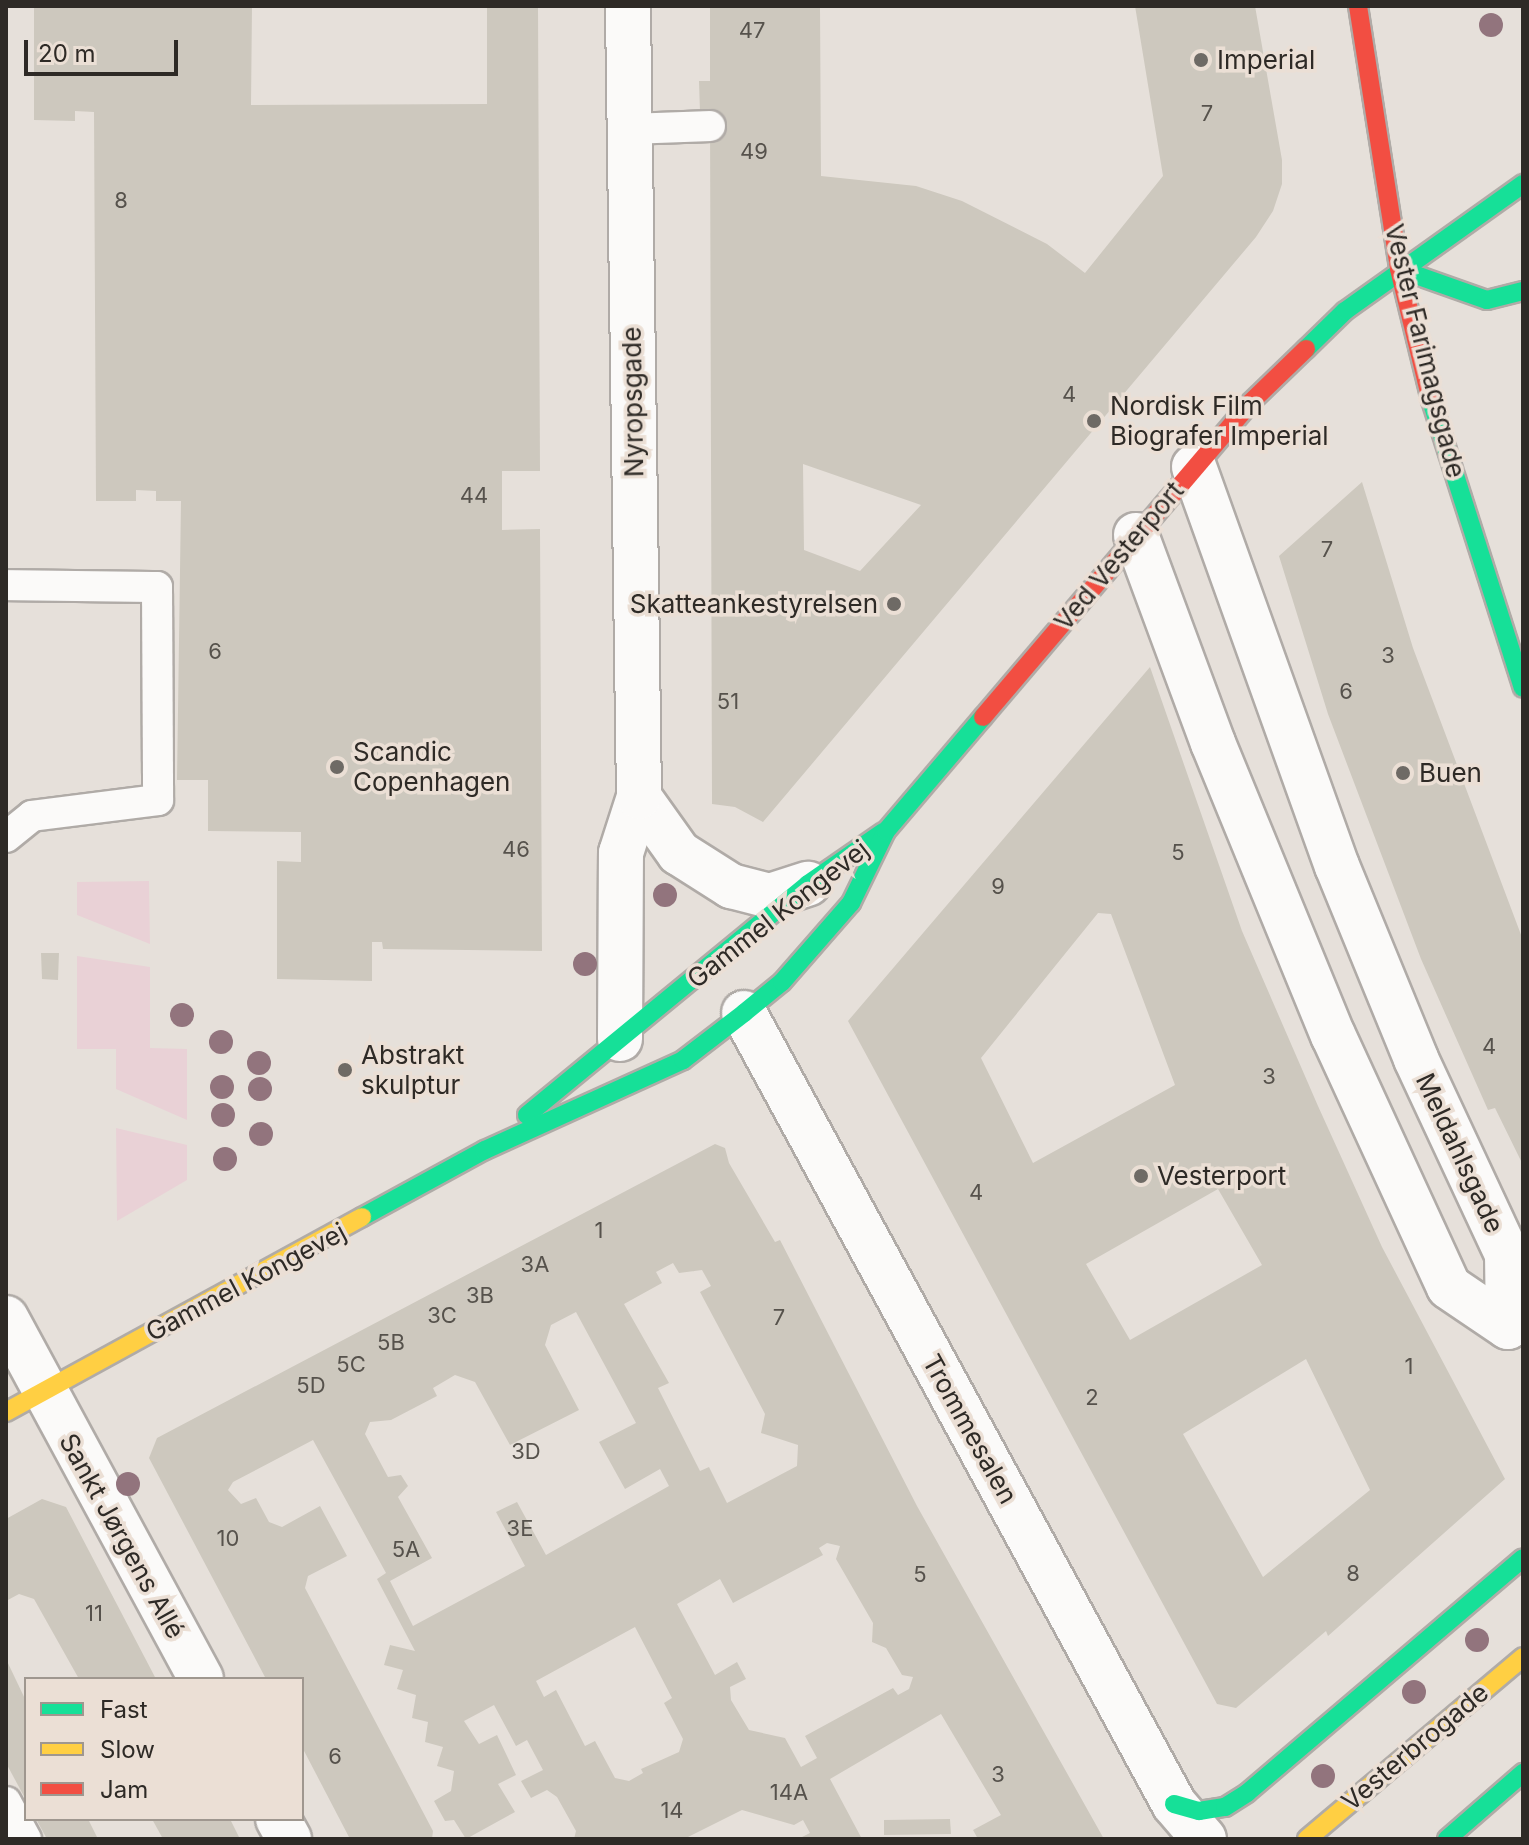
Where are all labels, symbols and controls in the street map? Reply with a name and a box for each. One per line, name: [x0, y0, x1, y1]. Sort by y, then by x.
house number: 47: [739, 18, 765, 44]
scale bar: [28, 24, 182, 74]
text: 20 m: [38, 39, 96, 68]
place label: Imperial: [1217, 44, 1315, 76]
marker: Imperial: [1192, 51, 1210, 69]
house number: 7: [1201, 101, 1213, 127]
house number: 49: [740, 139, 768, 165]
house number: 8: [114, 188, 128, 214]
street label: Vester Farimagsgade: [1378, 221, 1472, 481]
street label: Nyropsgade: [616, 326, 650, 478]
house number: 4: [1062, 382, 1076, 408]
place label: Nordisk Film Biografer Imperial: [1110, 390, 1329, 452]
marker: Nordisk Film Biografer Imperial: [1085, 412, 1103, 430]
street label: Ved Vesterport: [1048, 475, 1190, 637]
house number: 44: [460, 483, 488, 509]
house number: 7: [1321, 537, 1333, 563]
place label: Skatteankestyrelsen: [630, 588, 878, 620]
marker: Skatteankestyrelsen: [885, 595, 903, 613]
house number: 6: [208, 639, 222, 665]
house number: 3: [1381, 643, 1395, 669]
house number: 6: [1339, 679, 1353, 705]
house number: 51: [717, 689, 739, 715]
place label: Scandic Copenhagen: [353, 736, 510, 798]
place label: Buen: [1419, 757, 1482, 789]
marker: Scandic Copenhagen: [328, 758, 346, 776]
marker: Buen: [1394, 764, 1412, 782]
street label: Gammel Kongevej: [681, 833, 875, 995]
house number: 46: [502, 837, 530, 863]
house number: 5: [1171, 840, 1185, 866]
house number: 9: [991, 874, 1005, 900]
house number: 4: [1482, 1034, 1496, 1060]
place label: Abstrakt skulptur: [361, 1039, 464, 1100]
marker: Abstrakt skulptur: [336, 1061, 354, 1079]
house number: 3: [1262, 1064, 1276, 1090]
street label: Meldahlsgade: [1409, 1068, 1511, 1238]
place label: Vesterport: [1157, 1160, 1286, 1192]
marker: Vesterport: [1132, 1167, 1150, 1185]
house number: 4: [969, 1180, 983, 1206]
street label: Gammel Kongevej: [141, 1216, 351, 1348]
house number: 1: [595, 1218, 603, 1244]
house number: 3A: [521, 1252, 549, 1278]
house number: 3B: [466, 1283, 494, 1309]
house number: 3C: [427, 1303, 457, 1329]
house number: 7: [773, 1305, 785, 1331]
house number: 5B: [377, 1330, 405, 1356]
street label: Trommesalen: [916, 1349, 1024, 1509]
house number: 5C: [336, 1352, 366, 1378]
house number: 1: [1405, 1354, 1413, 1380]
house number: 5D: [296, 1373, 326, 1399]
house number: 2: [1085, 1385, 1099, 1411]
street label: Sankt Jørgens Allé: [53, 1428, 191, 1644]
house number: 3D: [511, 1439, 541, 1465]
house number: 3E: [507, 1516, 533, 1542]
house number: 10: [217, 1526, 239, 1552]
house number: 5A: [392, 1537, 420, 1563]
house number: 8: [1346, 1561, 1360, 1587]
house number: 5: [913, 1562, 927, 1588]
house number: 11: [85, 1601, 103, 1627]
legend: [24, 1677, 304, 1821]
street label: Vesterbrogade: [1335, 1677, 1495, 1817]
text: Fast: [100, 1695, 148, 1724]
text: Slow: [100, 1735, 155, 1764]
house number: 6: [328, 1744, 342, 1770]
house number: 3: [991, 1762, 1005, 1788]
text: Jam: [100, 1775, 148, 1804]
house number: 14A: [770, 1780, 808, 1806]
house number: 14: [660, 1798, 684, 1824]

